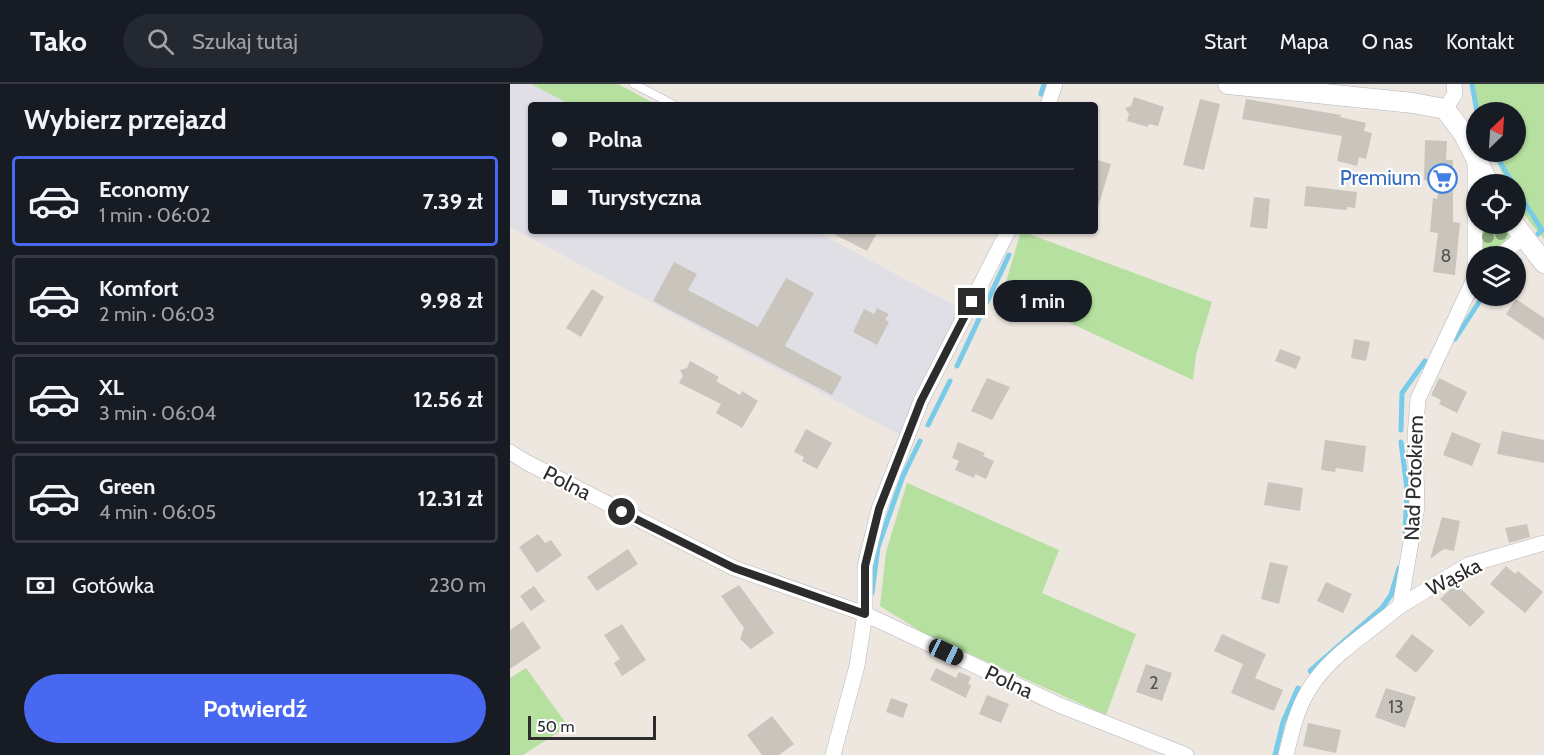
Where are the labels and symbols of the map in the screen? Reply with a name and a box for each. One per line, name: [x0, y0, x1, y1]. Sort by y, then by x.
north arrow: [1466, 102, 1526, 162]
supermarket icon: Premium: [1426, 162, 1458, 194]
place label: Premium: [1340, 165, 1421, 190]
house number: 8: [1441, 245, 1451, 267]
callout: 1 min: [993, 281, 1092, 323]
route end: [958, 288, 985, 315]
street label: Nad Potokiem: [1399, 415, 1428, 541]
street label: Polna: [539, 460, 595, 505]
route start: [608, 498, 635, 525]
street label: Wąska: [1422, 552, 1485, 601]
car: [926, 636, 966, 668]
street label: Polna: [981, 660, 1037, 703]
house number: 2: [1149, 672, 1159, 694]
house number: 13: [1388, 696, 1404, 718]
scale bar: [528, 713, 656, 740]

